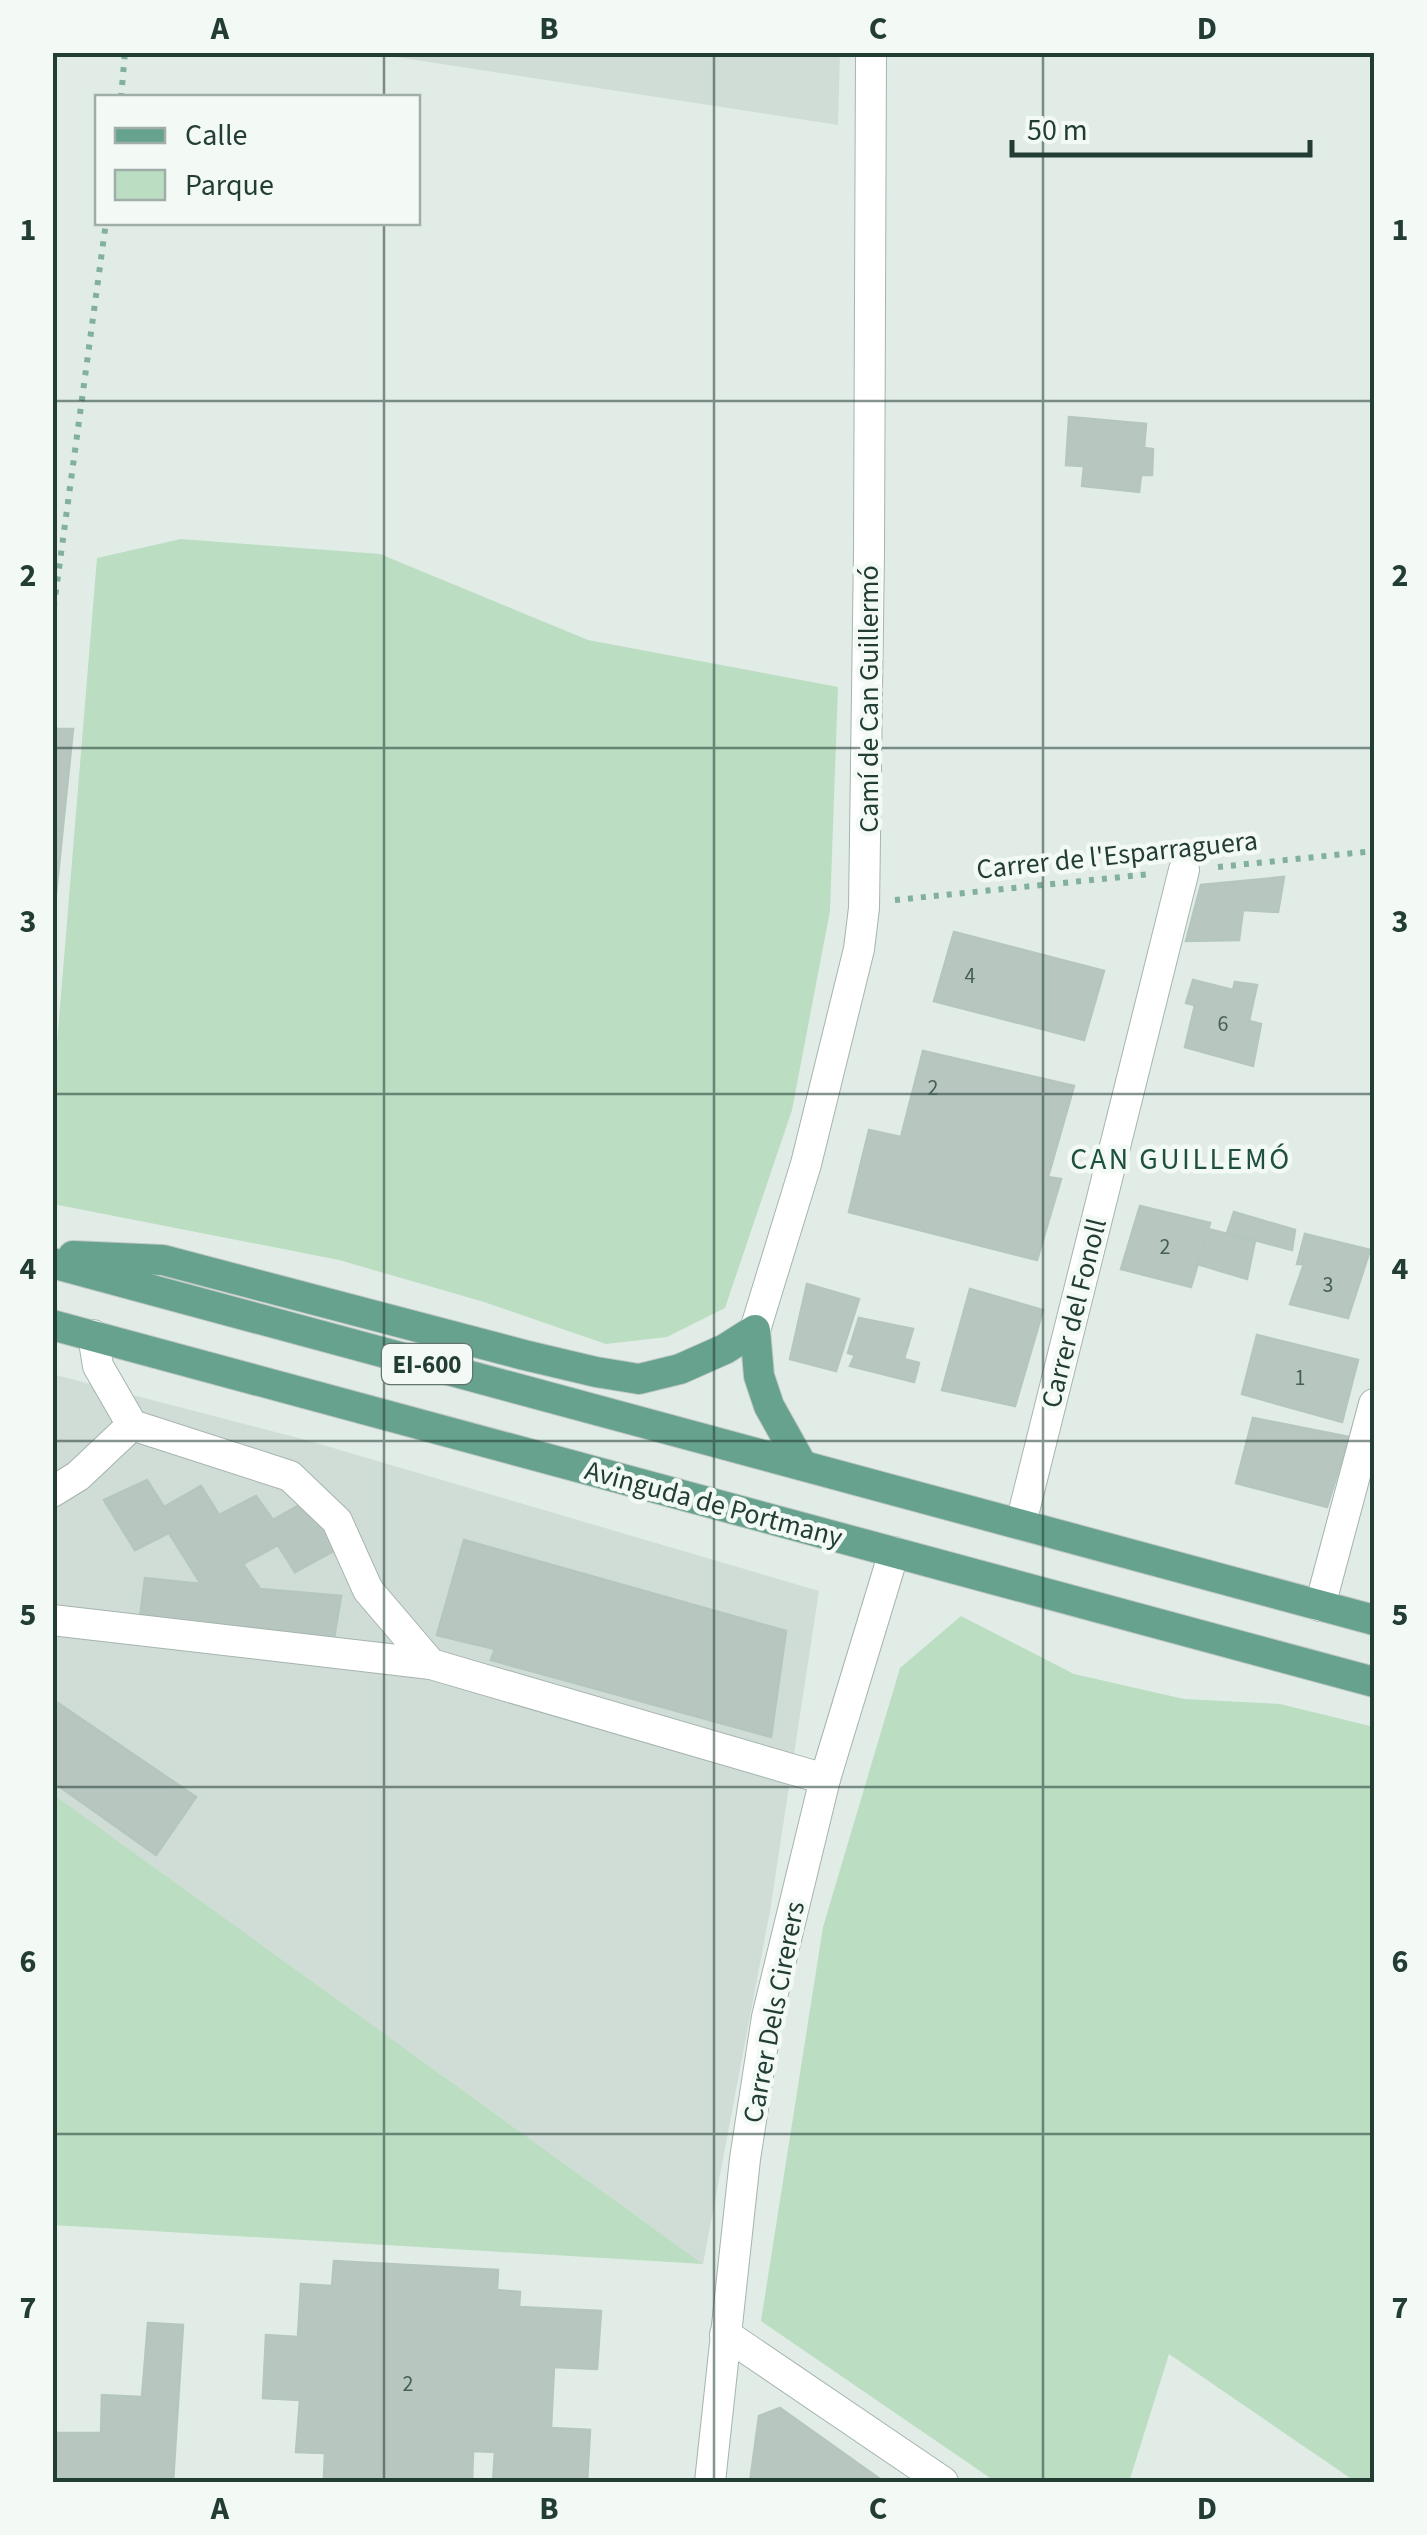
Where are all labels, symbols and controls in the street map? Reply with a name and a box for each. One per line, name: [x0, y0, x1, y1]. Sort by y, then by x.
text: A: [210, 6, 230, 52]
text: B: [539, 6, 559, 52]
text: C: [869, 6, 887, 52]
text: D: [1197, 6, 1217, 52]
legend: [95, 95, 420, 225]
scale bar: [1012, 95, 1310, 157]
text: 50 m: [1027, 109, 1088, 152]
text: Calle: [185, 114, 247, 157]
text: Parque: [185, 164, 274, 207]
text: 1: [20, 207, 36, 253]
text: 1: [1392, 207, 1408, 253]
text: 2: [20, 553, 36, 599]
text: 2: [1392, 553, 1408, 599]
street label: Camí de Can Guillermó: [849, 565, 889, 833]
street label: Carrer de l'Esparraguera: [974, 820, 1260, 890]
text: 3: [20, 899, 36, 945]
text: 3: [1392, 899, 1408, 945]
house number: 4: [965, 960, 976, 992]
house number: 6: [1218, 1008, 1229, 1040]
house number: 2: [928, 1072, 938, 1104]
district label: CAN GUILLEMÓ: [1070, 1138, 1292, 1181]
street label: Carrer del Fonoll: [1031, 1214, 1117, 1412]
house number: 2: [1160, 1231, 1170, 1263]
text: 4: [20, 1246, 37, 1292]
text: 4: [1392, 1246, 1409, 1292]
house number: 3: [1323, 1269, 1333, 1301]
road number: EI-600: [382, 1344, 472, 1384]
house number: 1: [1295, 1362, 1305, 1394]
street label: Avinguda de Portmany: [580, 1450, 847, 1558]
text: 5: [20, 1592, 36, 1638]
text: 5: [1392, 1592, 1408, 1638]
street label: Carrer Dels Cirerers: [733, 1898, 815, 2126]
text: 6: [20, 1939, 36, 1985]
text: 6: [1392, 1939, 1408, 1985]
text: 7: [20, 2285, 36, 2331]
text: 7: [1392, 2285, 1408, 2331]
house number: 2: [403, 2368, 413, 2400]
text: A: [210, 2486, 230, 2532]
text: B: [539, 2486, 559, 2532]
text: C: [869, 2486, 887, 2532]
text: D: [1197, 2486, 1217, 2532]

